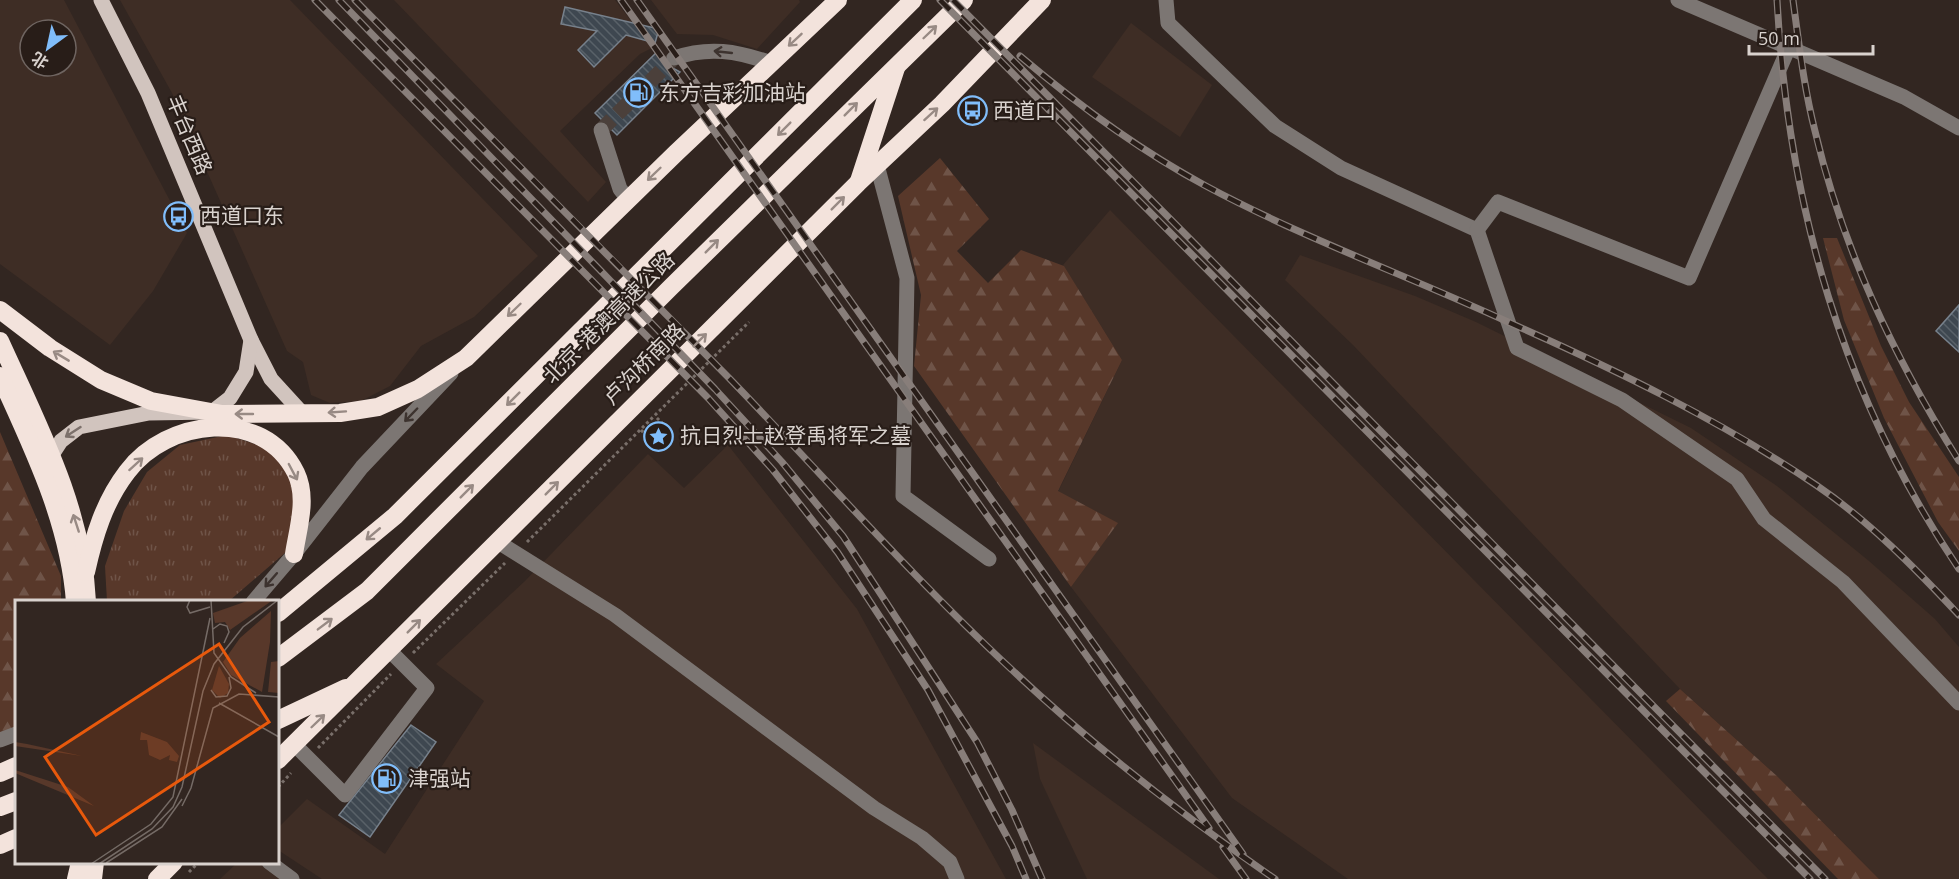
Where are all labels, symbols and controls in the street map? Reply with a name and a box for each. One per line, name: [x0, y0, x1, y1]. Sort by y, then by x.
north arrow: [18, 18, 78, 78]
scale bar: [1749, 18, 1874, 56]
one-way arrow: [923, 25, 938, 40]
text: 50 m: [1758, 26, 1800, 50]
one-way arrow: [788, 33, 803, 47]
one-way arrow: [713, 46, 733, 57]
text: 北: [27, 47, 53, 74]
fuel station icon: 东方吉彩加油站: [622, 77, 654, 109]
place label: 东方吉彩加油站: [659, 78, 806, 106]
street label: 丰台西路: [161, 90, 219, 179]
bus stop icon: 西道口: [956, 95, 988, 127]
place label: 西道口: [993, 96, 1056, 124]
one-way arrow: [844, 102, 859, 117]
one-way arrow: [923, 107, 938, 121]
one-way arrow: [776, 122, 791, 136]
one-way arrow: [646, 167, 661, 181]
one-way arrow: [831, 195, 845, 210]
bus stop icon: 西道口东: [163, 200, 195, 232]
place label: 西道口东: [200, 201, 284, 229]
one-way arrow: [705, 239, 720, 253]
street label: 北京-港澳高速公路: [537, 246, 680, 389]
one-way arrow: [507, 303, 522, 318]
street label: 卢沟桥南路: [596, 316, 690, 410]
one-way arrow: [692, 333, 707, 348]
one-way arrow: [53, 349, 70, 362]
one-way arrow: [505, 391, 520, 406]
one-way arrow: [327, 407, 347, 418]
one-way arrow: [235, 408, 255, 420]
one-way arrow: [404, 408, 418, 423]
place icon: 抗日烈士赵登禹将军之墓: [643, 420, 675, 452]
place label: 抗日烈士赵登禹将军之墓: [680, 421, 911, 449]
one-way arrow: [64, 426, 81, 439]
one-way arrow: [128, 457, 143, 471]
one-way arrow: [287, 463, 299, 480]
one-way arrow: [545, 481, 559, 496]
one-way arrow: [460, 483, 475, 498]
one-way arrow: [70, 514, 81, 533]
one-way arrow: [365, 528, 381, 541]
one-way arrow: [265, 572, 278, 588]
inset map: [15, 600, 279, 864]
one-way arrow: [317, 617, 333, 630]
one-way arrow: [407, 619, 422, 634]
one-way arrow: [310, 714, 325, 728]
fuel station icon: 津强站: [371, 763, 403, 795]
place label: 津强站: [408, 764, 471, 792]

